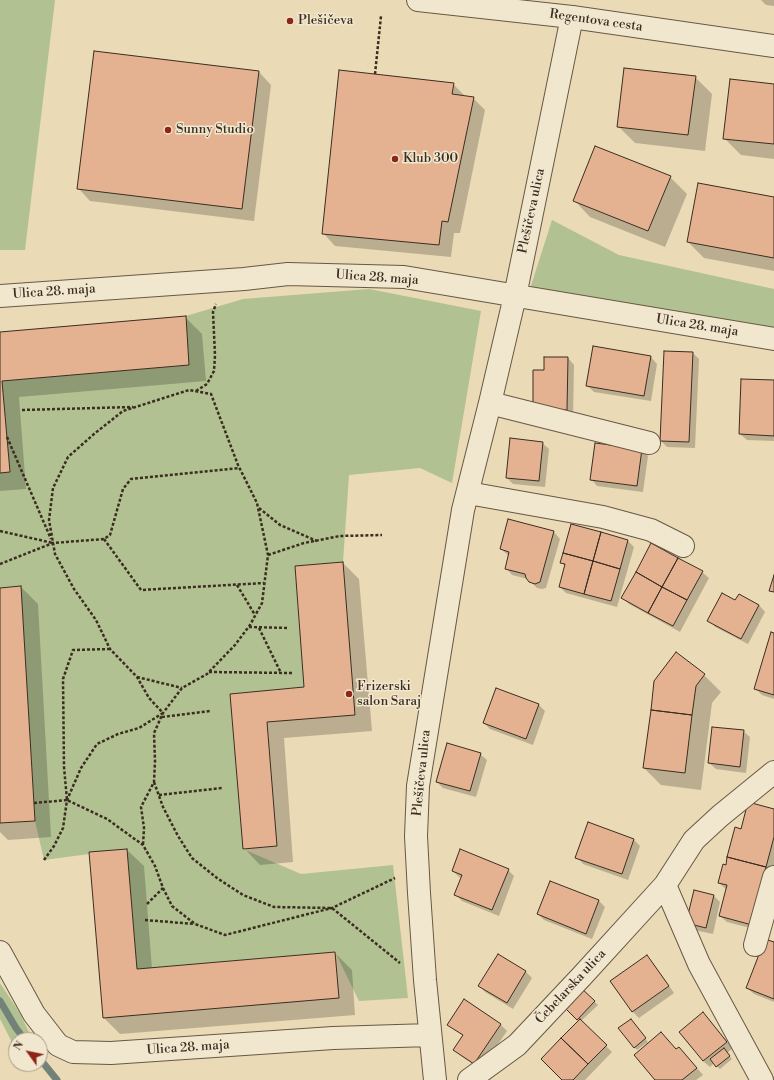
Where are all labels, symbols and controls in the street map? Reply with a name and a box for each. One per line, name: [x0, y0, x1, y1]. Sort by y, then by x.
street label: Regentova cesta: [548, 7, 644, 35]
place label: Plešičeva: [298, 13, 353, 29]
marker: Plešičeva: [285, 16, 295, 26]
place label: Sunny Studio: [176, 122, 254, 138]
marker: Sunny Studio: [163, 125, 173, 135]
place label: Klub 300: [403, 151, 458, 167]
marker: Klub 300: [390, 154, 400, 164]
street label: Plešičeva ulica: [515, 167, 549, 255]
street label: Ulica 28. maja: [335, 267, 419, 289]
street label: Ulica 28. maja: [12, 281, 96, 303]
street label: Ulica 28. maja: [655, 312, 739, 340]
place label: Frizerski salon Saraj: [357, 679, 421, 710]
marker: Frizerski salon Saraj: [344, 689, 354, 699]
street label: Plešičeva ulica: [410, 729, 434, 817]
street label: Čebelarska ulica: [532, 946, 610, 1028]
north arrow: [8, 1032, 48, 1072]
street label: Ulica 28. maja: [146, 1037, 230, 1059]
text: N: [11, 1039, 27, 1053]

